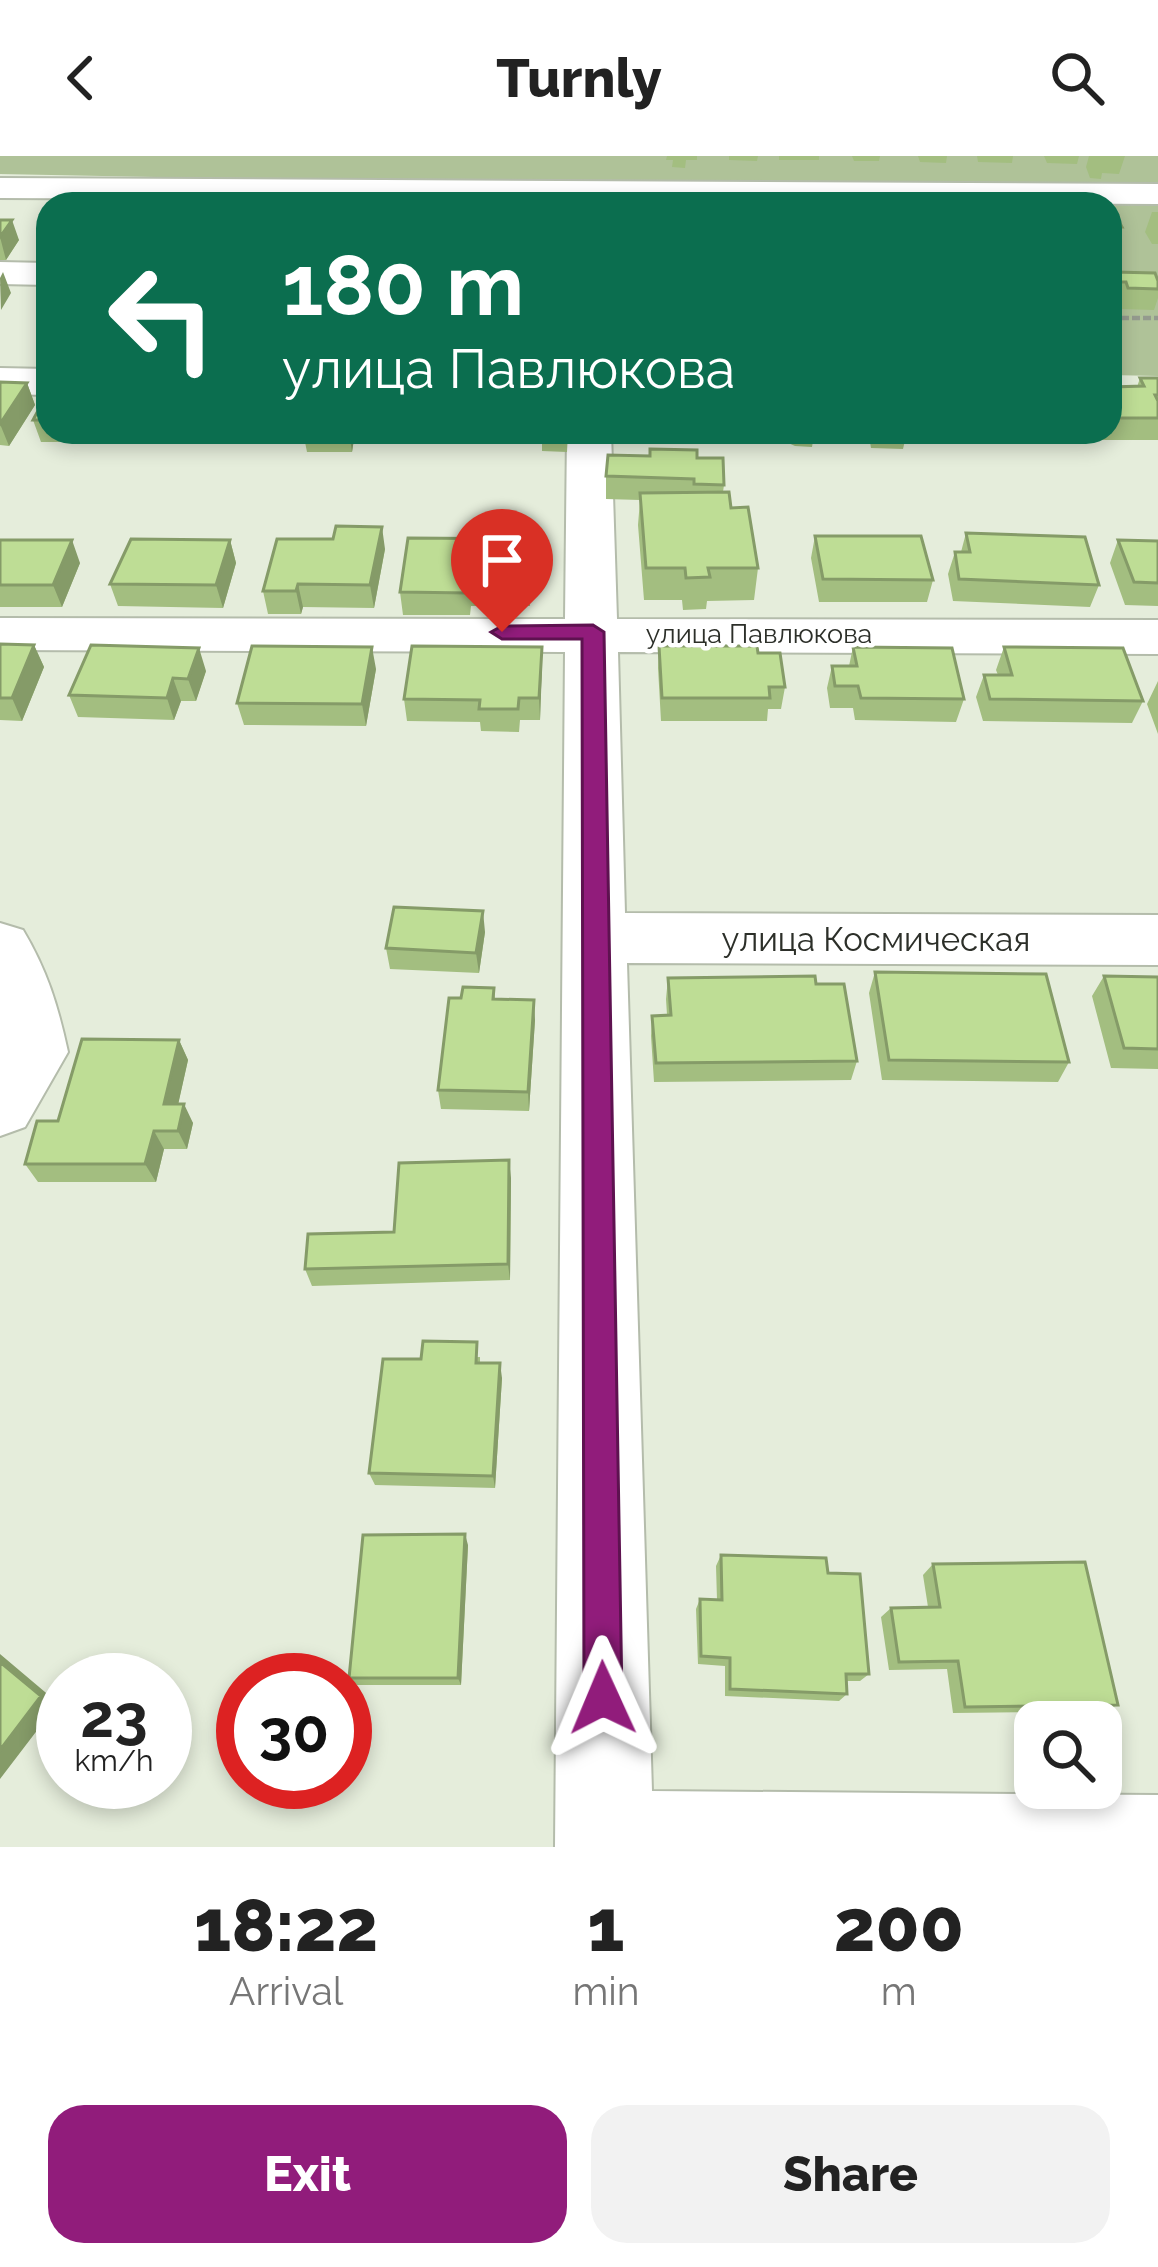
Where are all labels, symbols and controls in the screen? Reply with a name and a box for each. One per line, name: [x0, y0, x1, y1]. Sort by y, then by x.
icon: back: [48, 45, 114, 111]
icon: search: [1044, 45, 1110, 111]
text: Turnly: [496, 46, 662, 110]
text: 180 m: [282, 236, 524, 335]
icon: left: [84, 240, 240, 396]
text: улица Павлюкова: [282, 337, 735, 401]
pin: [451, 509, 553, 632]
icon: arrive: [469, 527, 535, 593]
street label: улица Павлюкова: [646, 618, 872, 649]
street label: улица Космическая: [722, 920, 1030, 959]
position arrow: [540, 1635, 666, 1761]
speed limit sign: 30: [216, 1653, 372, 1809]
text: 23: [80, 1681, 148, 1751]
map controls: [1014, 1701, 1122, 1809]
button: search: [1014, 1701, 1122, 1809]
text: km/h: [74, 1743, 154, 1778]
text: 18:22: [194, 1883, 378, 1968]
text: 1: [587, 1883, 625, 1968]
text: 200: [834, 1883, 964, 1968]
text: Arrival: [229, 1968, 343, 2014]
text: min: [572, 1968, 640, 2014]
text: m: [881, 1968, 917, 2014]
button: Exit: [48, 2105, 567, 2243]
button: Share: [591, 2105, 1110, 2243]

